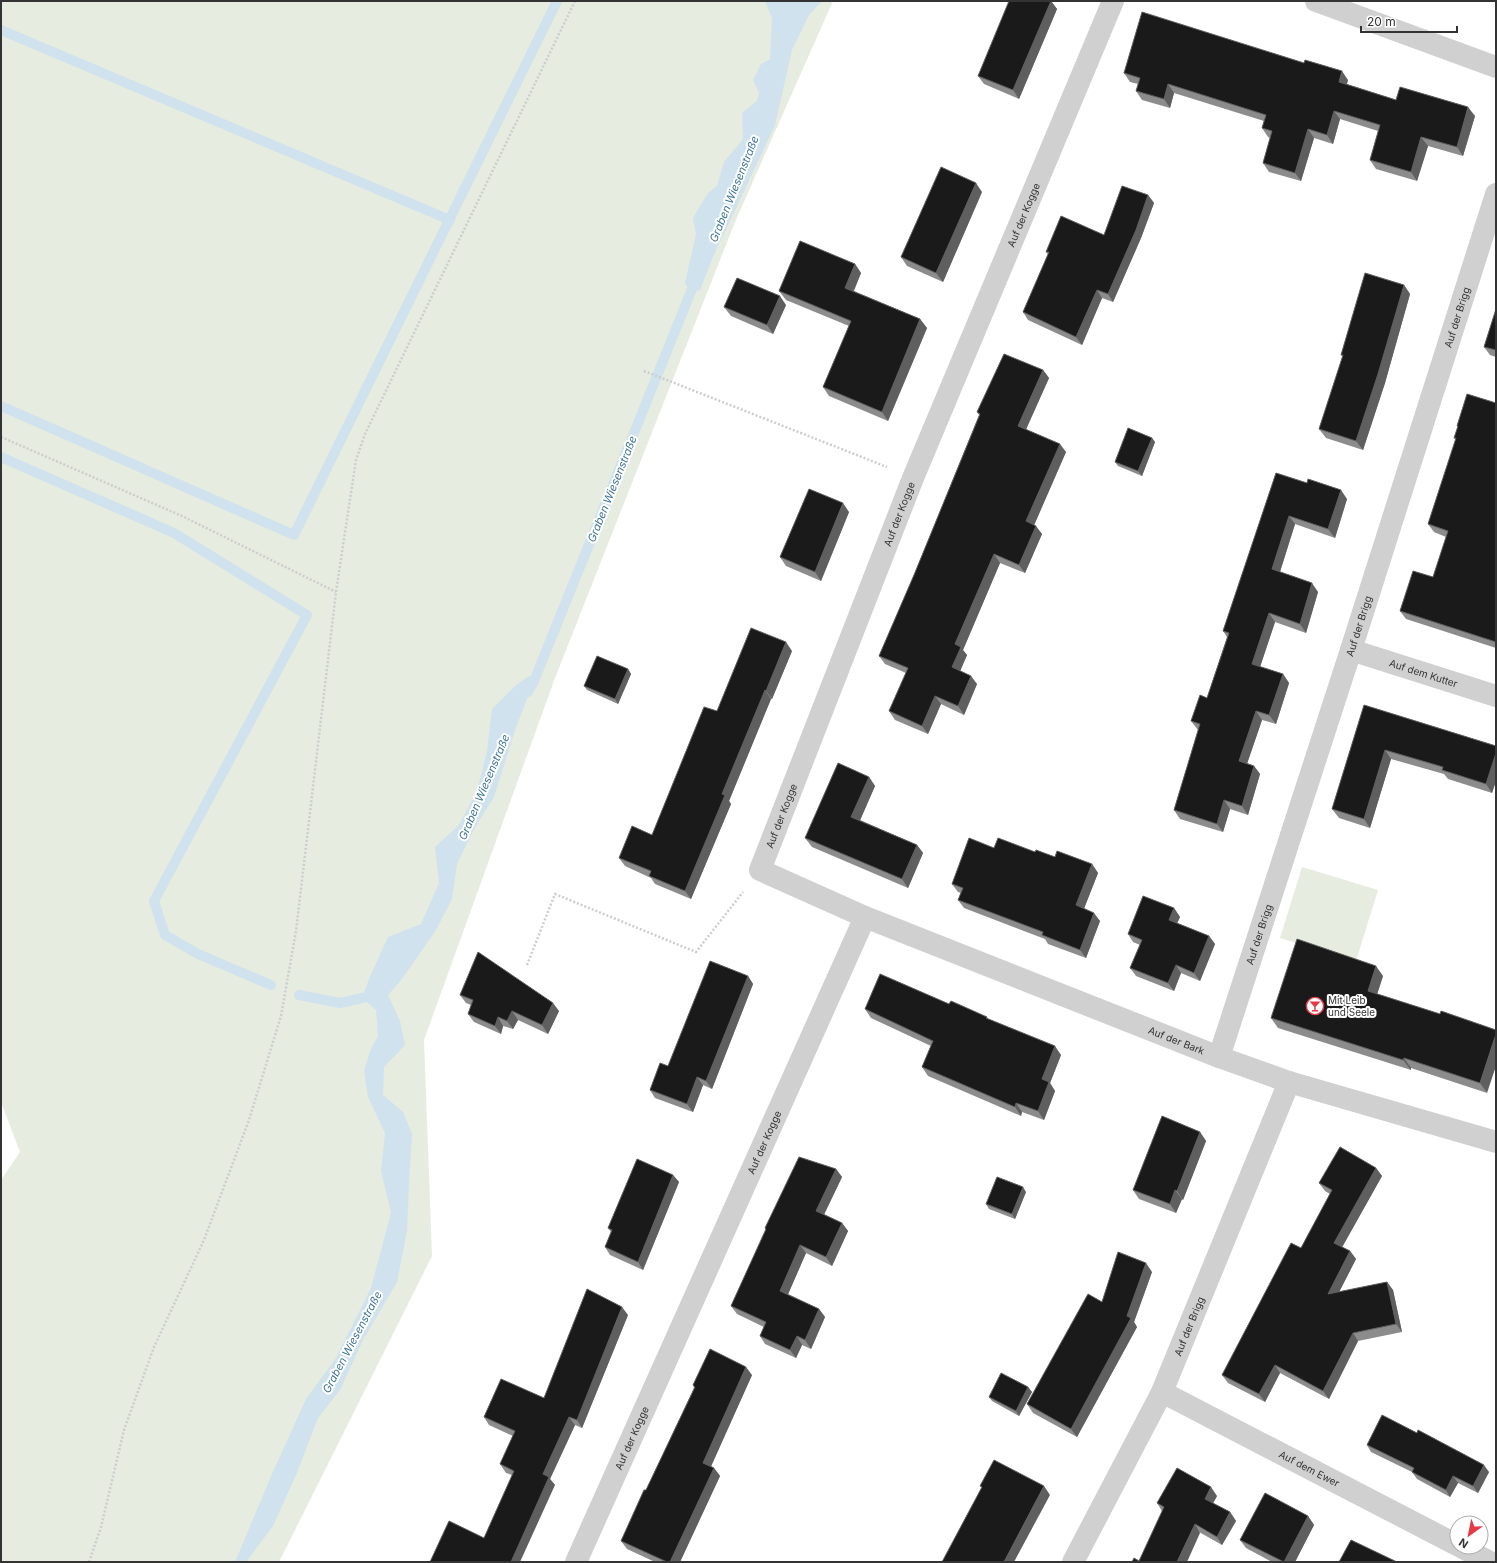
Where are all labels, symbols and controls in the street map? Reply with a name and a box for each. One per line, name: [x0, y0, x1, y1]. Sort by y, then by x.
scale bar: [1361, 8, 1457, 34]
text: 20 m: [1367, 14, 1396, 29]
water label: Graben Wiesenstraße: [706, 134, 762, 244]
street label: Auf der Kogge: [1005, 181, 1042, 249]
street label: Auf der Brigg: [1442, 285, 1472, 349]
water label: Graben Wiesenstraße: [584, 434, 640, 544]
street label: Auf der Kogge: [881, 480, 917, 548]
street label: Auf der Brigg: [1343, 594, 1374, 658]
street label: Auf dem Kutter: [1388, 657, 1459, 690]
water label: Graben Wiesenstraße: [455, 732, 513, 842]
street label: Auf der Kogge: [763, 782, 799, 850]
street label: Auf der Brigg: [1243, 902, 1274, 966]
place label: Mit Leib und Seele: [1328, 994, 1375, 1018]
bar icon: Mit Leib und Seele: [1305, 996, 1325, 1016]
street label: Auf der Bark: [1147, 1024, 1207, 1057]
street label: Auf der Kogge: [745, 1108, 784, 1176]
water label: Graben Wiesenstraße: [319, 1289, 385, 1395]
street label: Auf der Brigg: [1171, 1295, 1206, 1358]
street label: Auf der Kogge: [612, 1404, 651, 1472]
street label: Auf dem Ewer: [1277, 1448, 1342, 1489]
north arrow: [1449, 1515, 1489, 1555]
text: N: [1456, 1535, 1471, 1552]

